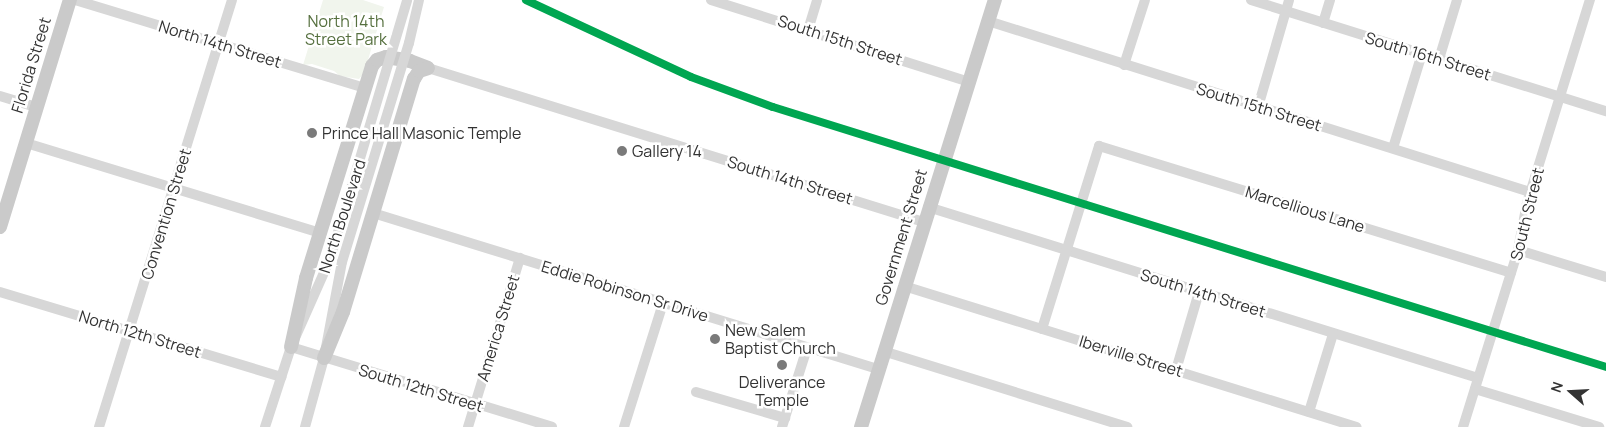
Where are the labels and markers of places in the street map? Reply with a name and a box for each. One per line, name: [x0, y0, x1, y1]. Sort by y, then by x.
place label: Prince Hall Masonic Temple: [322, 123, 521, 143]
marker: Prince Hall Masonic Temple: [306, 127, 318, 139]
place label: Gallery 14: [632, 141, 702, 161]
marker: Gallery 14: [616, 145, 628, 157]
place label: New Salem Baptist Church: [725, 320, 836, 358]
marker: New Salem Baptist Church: [709, 333, 721, 345]
marker: Deliverance Temple: [776, 359, 788, 371]
place label: Deliverance Temple: [739, 372, 825, 410]

